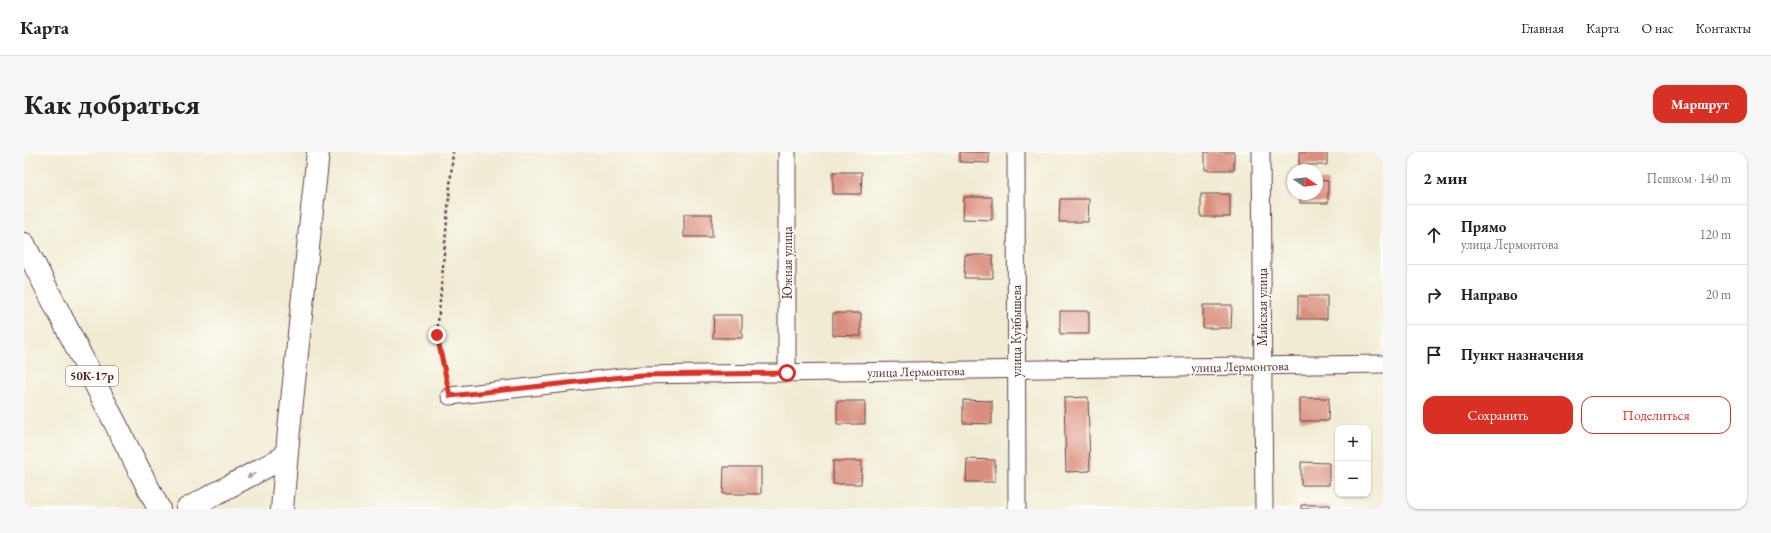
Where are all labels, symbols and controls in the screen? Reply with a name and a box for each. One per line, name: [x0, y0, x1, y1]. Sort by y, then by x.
text: Карта: [20, 15, 69, 40]
text: Главная: [1521, 19, 1564, 37]
text: Карта: [1586, 19, 1619, 37]
text: О нас: [1641, 19, 1673, 37]
text: Контакты: [1695, 19, 1751, 37]
button: Маршрут: [1653, 85, 1747, 123]
text: Как добраться: [24, 86, 200, 122]
north arrow: [1287, 164, 1323, 200]
text: 2 мин: [1423, 167, 1467, 189]
text: Пешком · 140 m: [1647, 170, 1731, 187]
text: Прямо: [1461, 217, 1506, 236]
icon: ahead: [1423, 224, 1445, 246]
street label: Южная улица: [779, 226, 796, 300]
text: 120 m: [1700, 226, 1731, 243]
text: улица Лермонтова: [1461, 236, 1559, 253]
street label: Майская улица: [1254, 267, 1271, 346]
street label: улица Куйбышева: [1008, 284, 1025, 377]
icon: right: [1423, 284, 1445, 306]
text: Направо: [1461, 285, 1518, 304]
text: 20 m: [1706, 286, 1731, 303]
route end: [428, 326, 446, 344]
icon: arrive: [1423, 344, 1445, 366]
text: Пункт назначения: [1461, 345, 1584, 364]
street label: улица Лермонтова: [1191, 357, 1290, 376]
street label: улица Лермонтова: [867, 362, 966, 381]
route start: [778, 364, 796, 382]
road number: 50К-17р: [66, 366, 118, 386]
button: Сохранить: [1423, 396, 1573, 434]
button: Поделиться: [1581, 396, 1731, 434]
map controls: [1335, 425, 1371, 497]
button: +: [1335, 425, 1371, 461]
button: −: [1335, 461, 1371, 497]
one-way arrow: [246, 471, 258, 478]

